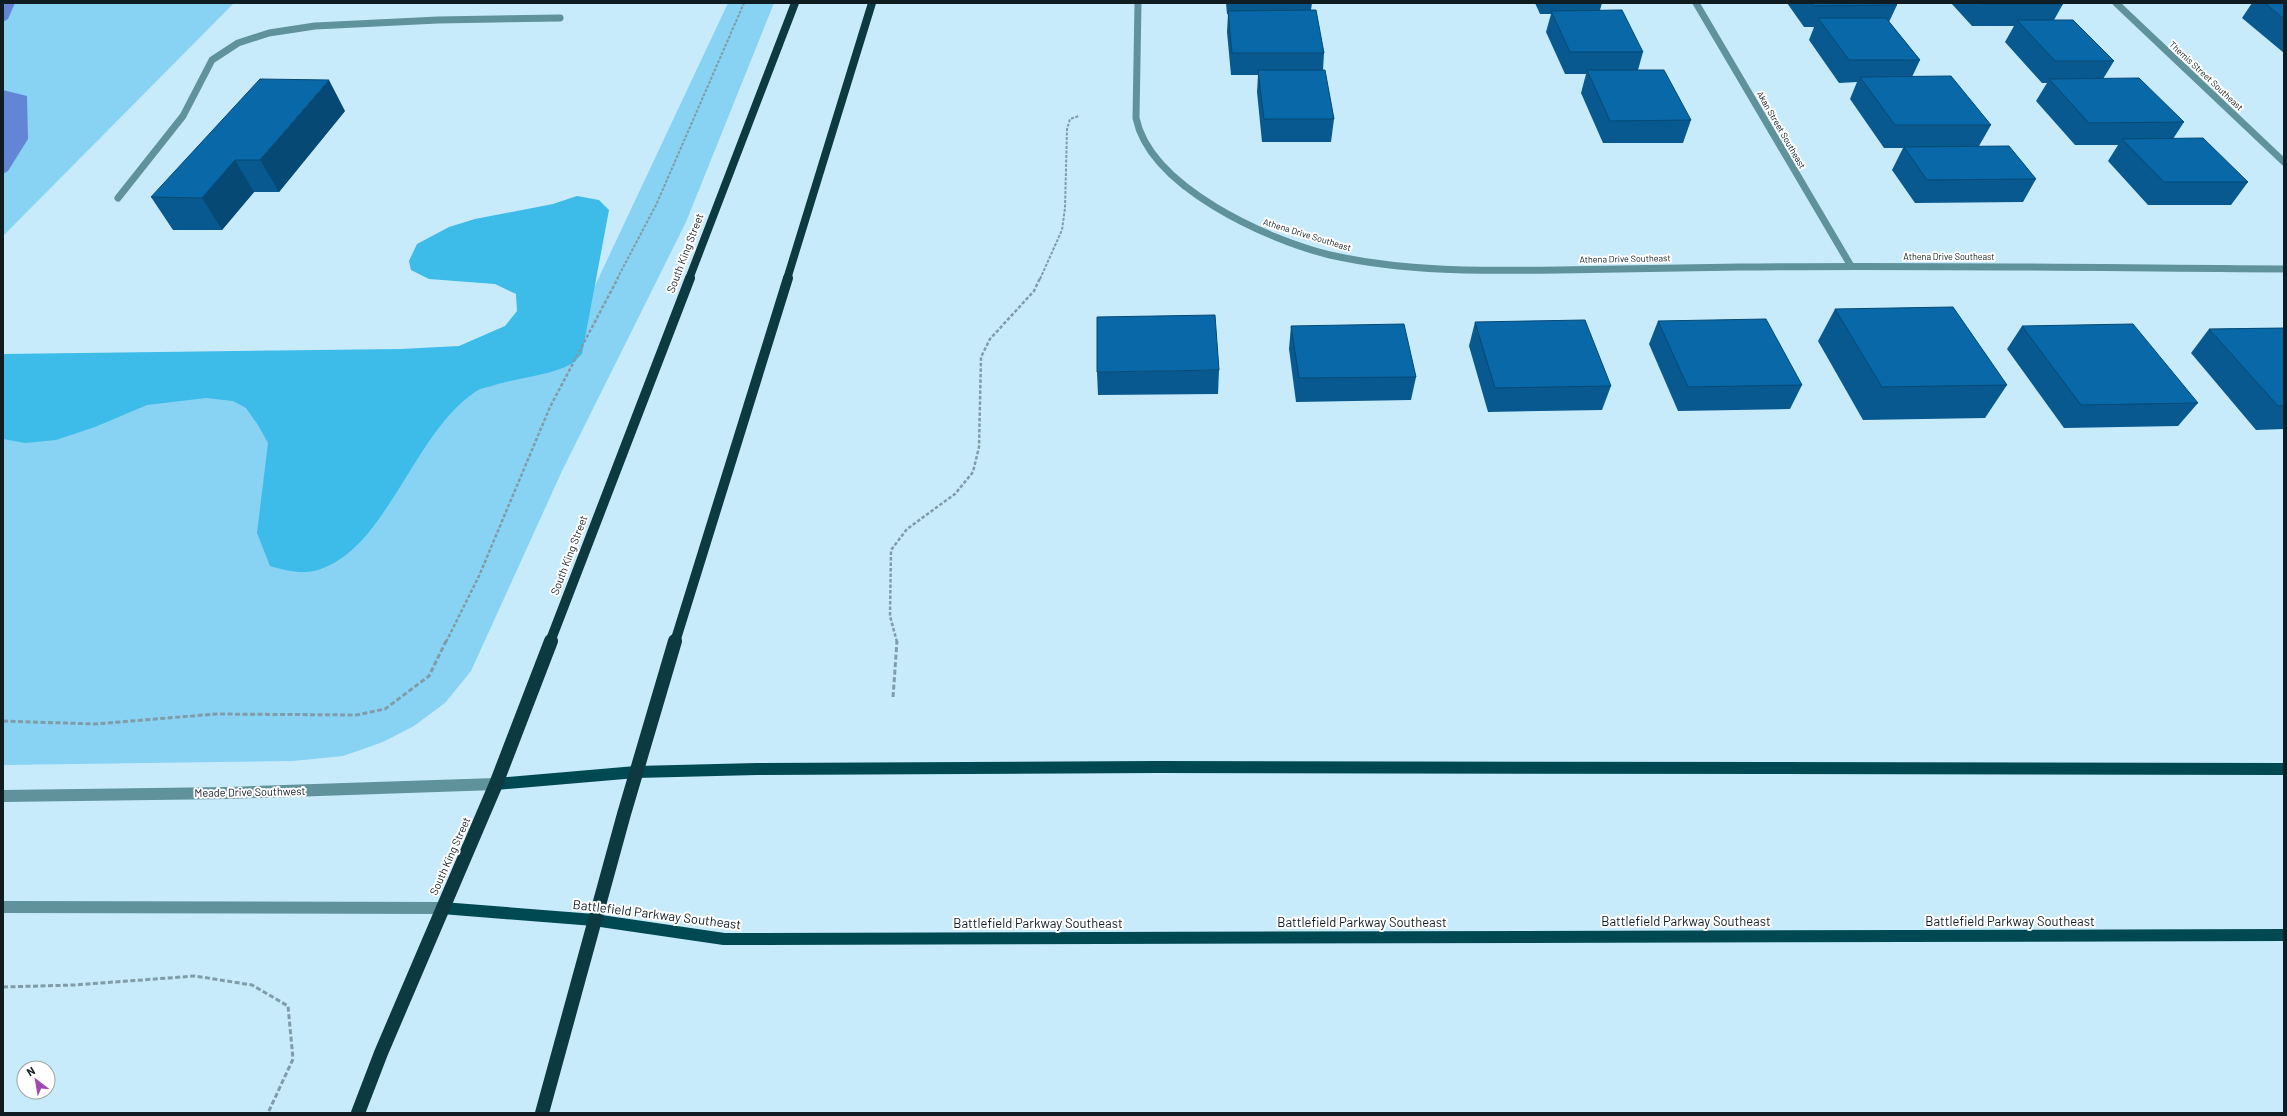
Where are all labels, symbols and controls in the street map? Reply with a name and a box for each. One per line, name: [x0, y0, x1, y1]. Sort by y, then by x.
street label: Themis Street Southeast: [2167, 39, 2246, 113]
street label: Akan Street Southeast: [1755, 89, 1808, 170]
street label: South King Street: [663, 211, 706, 294]
street label: Athena Drive Southeast: [1262, 216, 1352, 253]
street label: Athena Drive Southeast: [1903, 251, 1995, 262]
street label: Athena Drive Southeast: [1579, 252, 1671, 265]
street label: South King Street: [547, 513, 590, 596]
street label: Meade Drive Southwest: [194, 784, 306, 799]
street label: South King Street: [427, 815, 473, 897]
street label: Battlefield Parkway Southeast: [572, 896, 742, 932]
street label: Battlefield Parkway Southeast: [1601, 913, 1771, 929]
street label: Battlefield Parkway Southeast: [1925, 913, 2095, 929]
street label: Battlefield Parkway Southeast: [1277, 914, 1447, 930]
street label: Battlefield Parkway Southeast: [953, 915, 1123, 931]
north arrow: [16, 1060, 56, 1100]
text: N: [24, 1064, 37, 1078]

